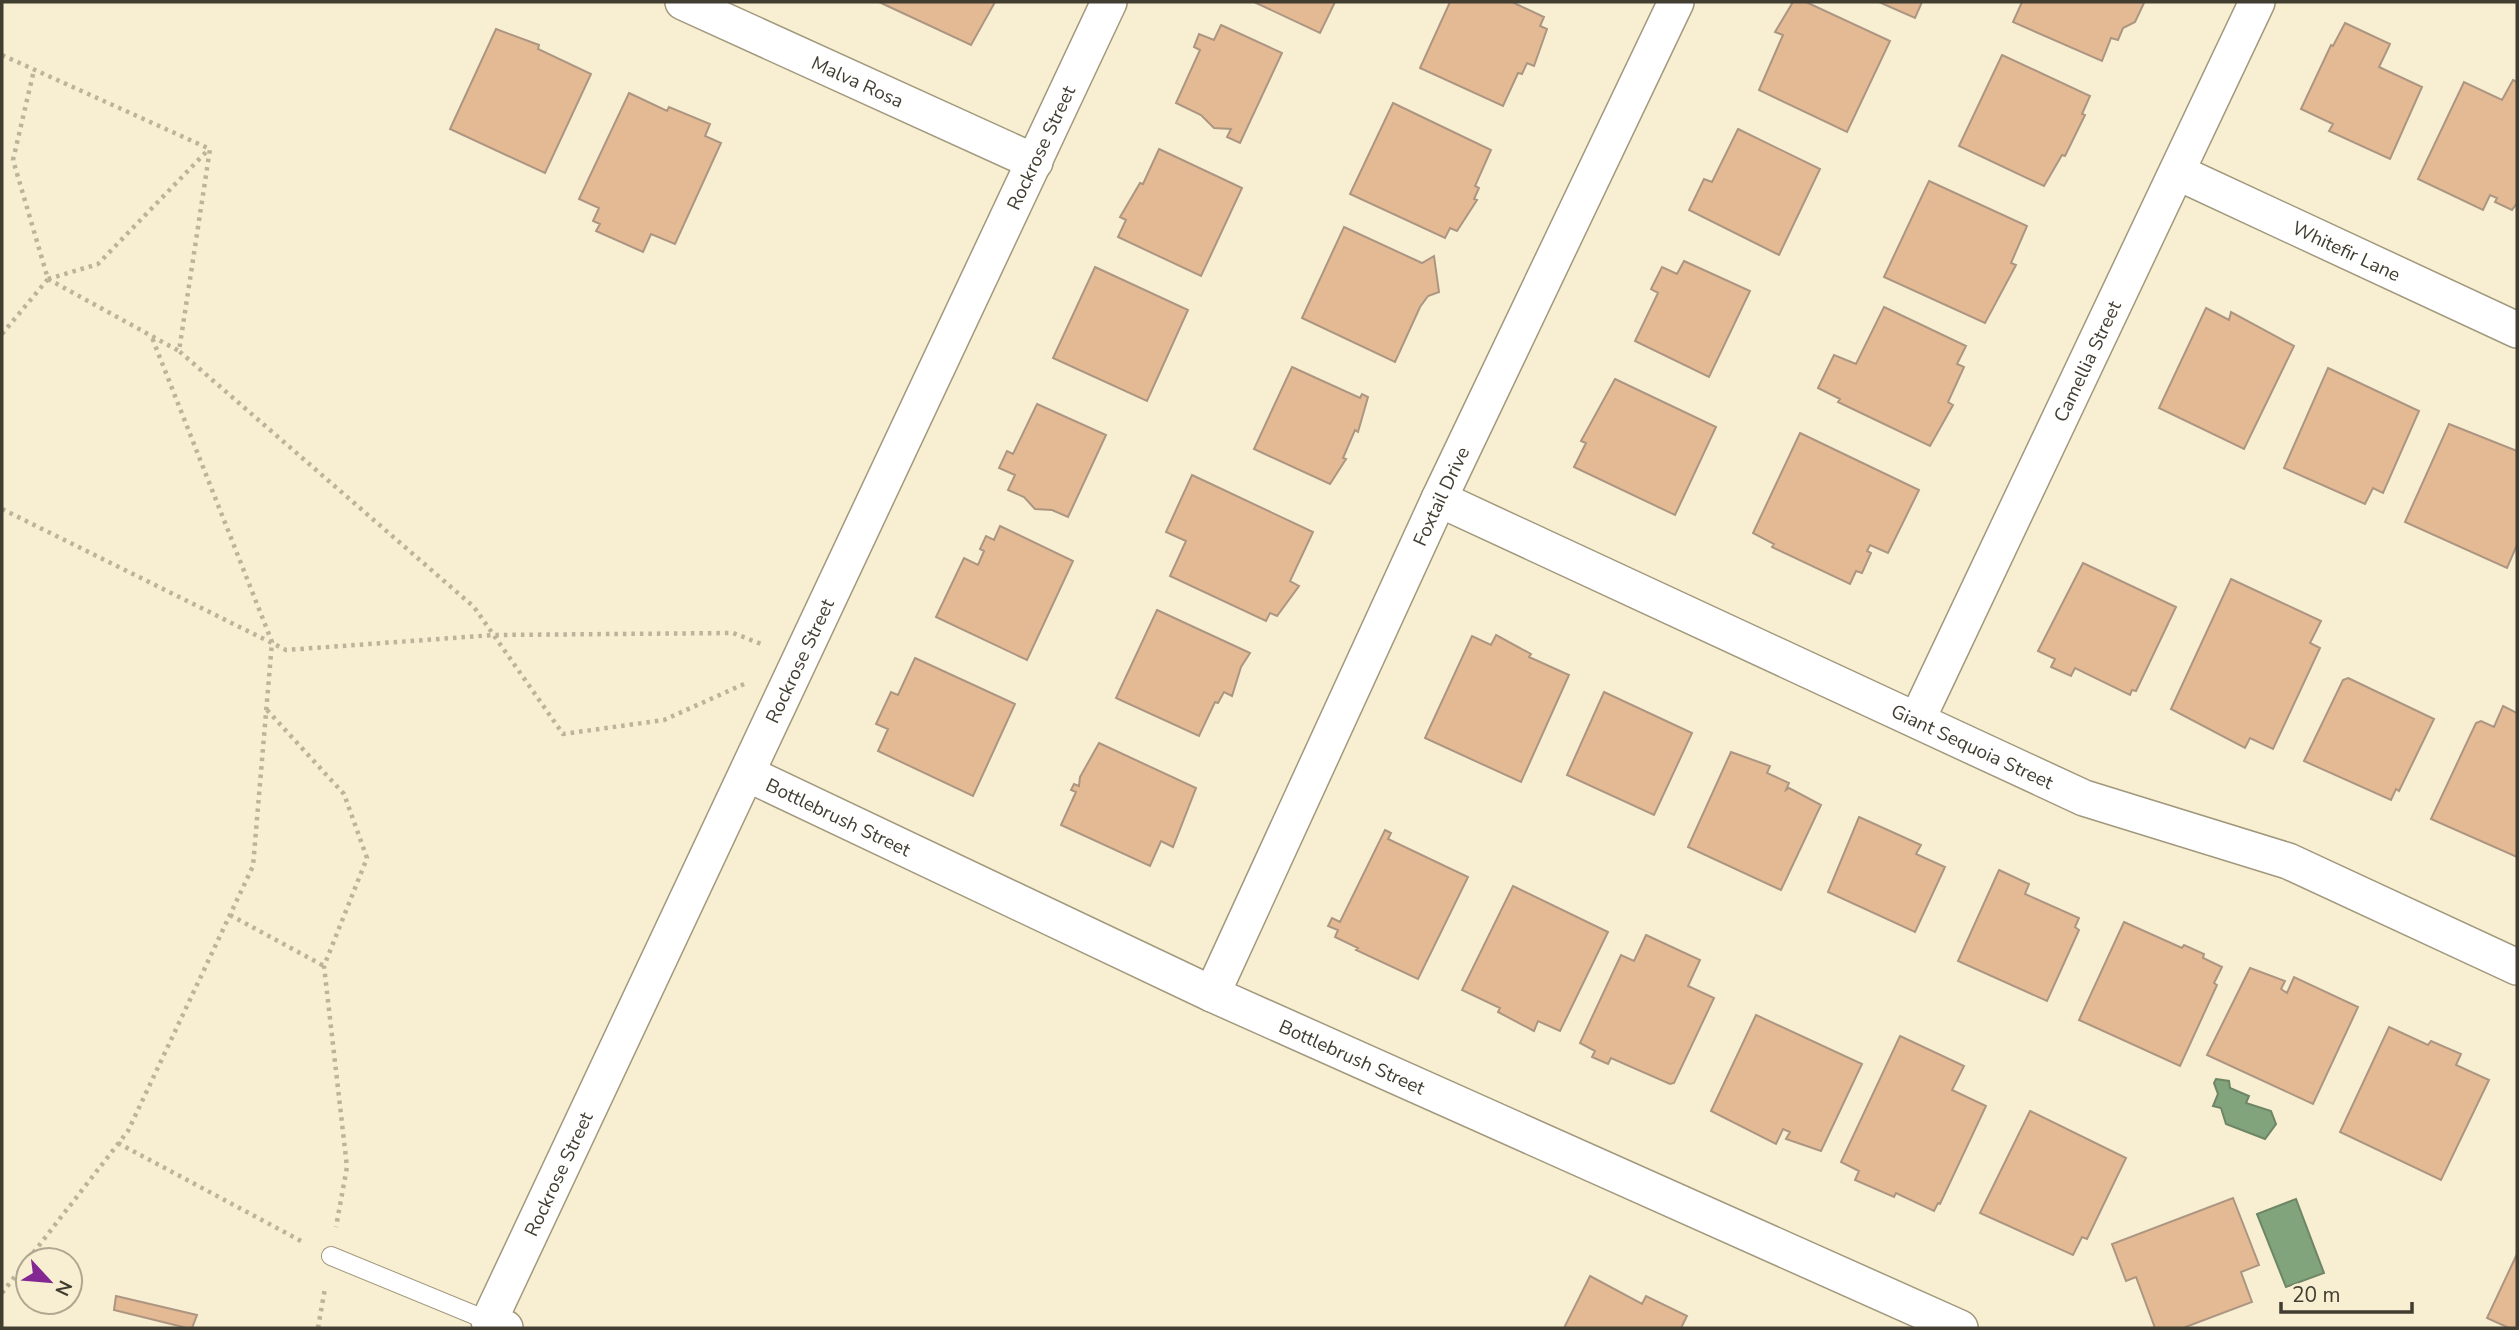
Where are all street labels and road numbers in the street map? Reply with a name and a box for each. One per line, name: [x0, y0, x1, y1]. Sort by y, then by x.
street label: Malva Rosa: [807, 50, 908, 115]
street label: Rockrose Street: [1001, 81, 1082, 215]
street label: Whitefir Lane: [2288, 215, 2404, 288]
street label: Camellia Street: [2048, 296, 2128, 427]
street label: Foxtail Drive: [1407, 442, 1476, 550]
street label: Rockrose Street: [760, 594, 841, 728]
street label: Giant Sequoia Street: [1887, 698, 2058, 796]
street label: Bottlebrush Street: [761, 772, 915, 863]
street label: Bottlebrush Street: [1275, 1014, 1429, 1102]
street label: Rockrose Street: [519, 1108, 600, 1241]

